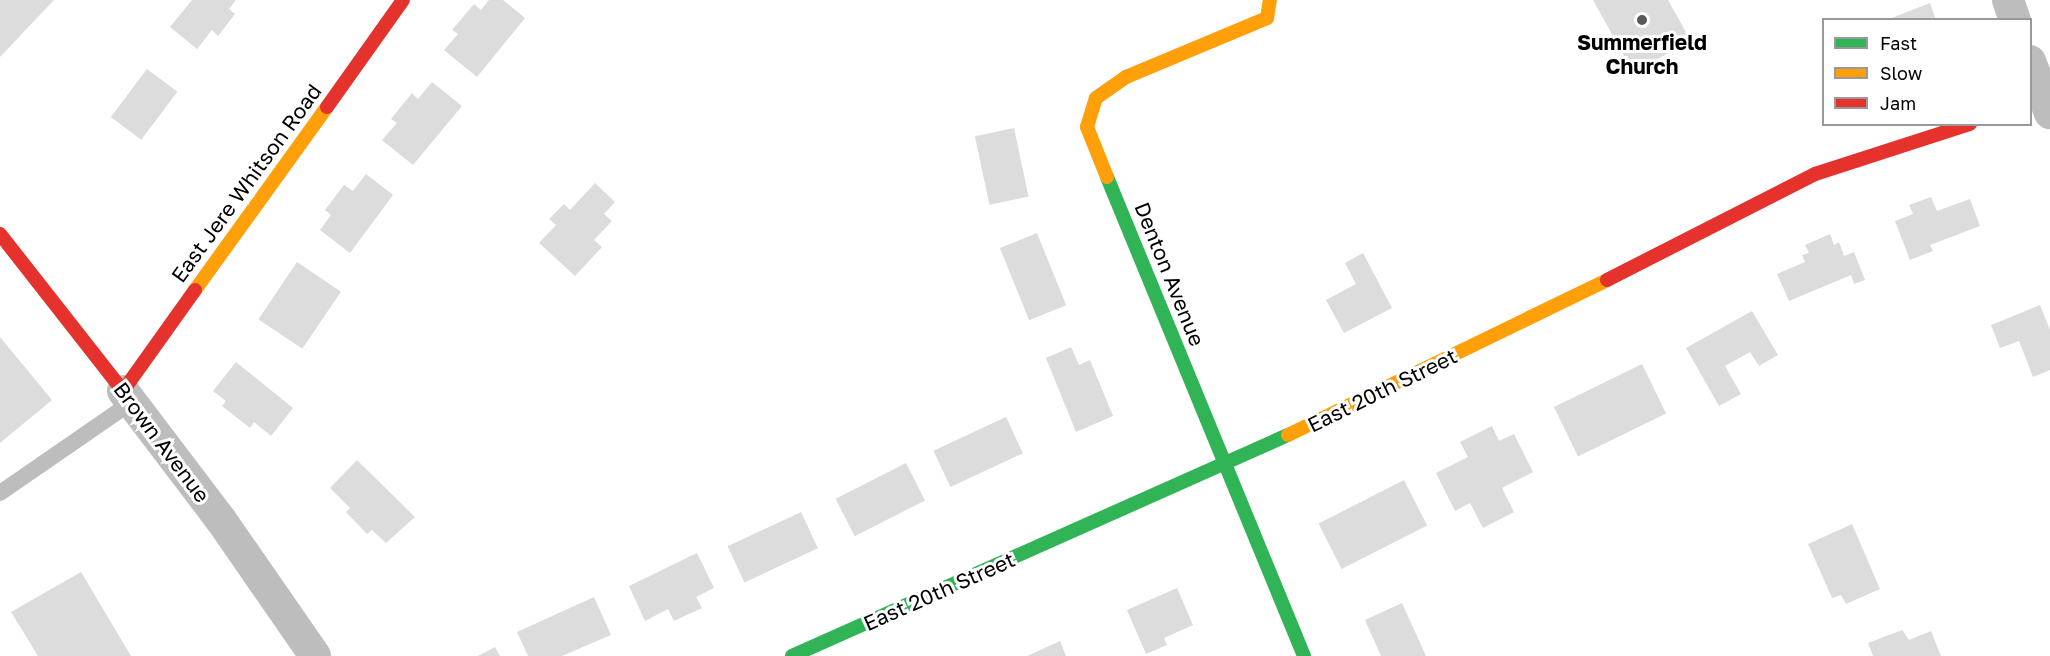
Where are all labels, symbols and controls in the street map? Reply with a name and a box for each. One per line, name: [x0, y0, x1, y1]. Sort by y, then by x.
marker: Summerfield Church: [1635, 13, 1649, 27]
legend: [1822, 18, 2032, 126]
place label: Summerfield Church: [1577, 29, 1707, 79]
text: Fast: [1880, 32, 1917, 54]
text: Slow: [1880, 62, 1922, 84]
street label: East Jere Whitson Road: [166, 79, 326, 287]
text: Jam: [1880, 92, 1916, 114]
street label: Denton Avenue: [1130, 198, 1210, 350]
street label: East 20th Street: [1303, 343, 1461, 437]
street label: Brown Avenue: [109, 377, 215, 507]
street label: East 20th Street: [859, 546, 1019, 636]

